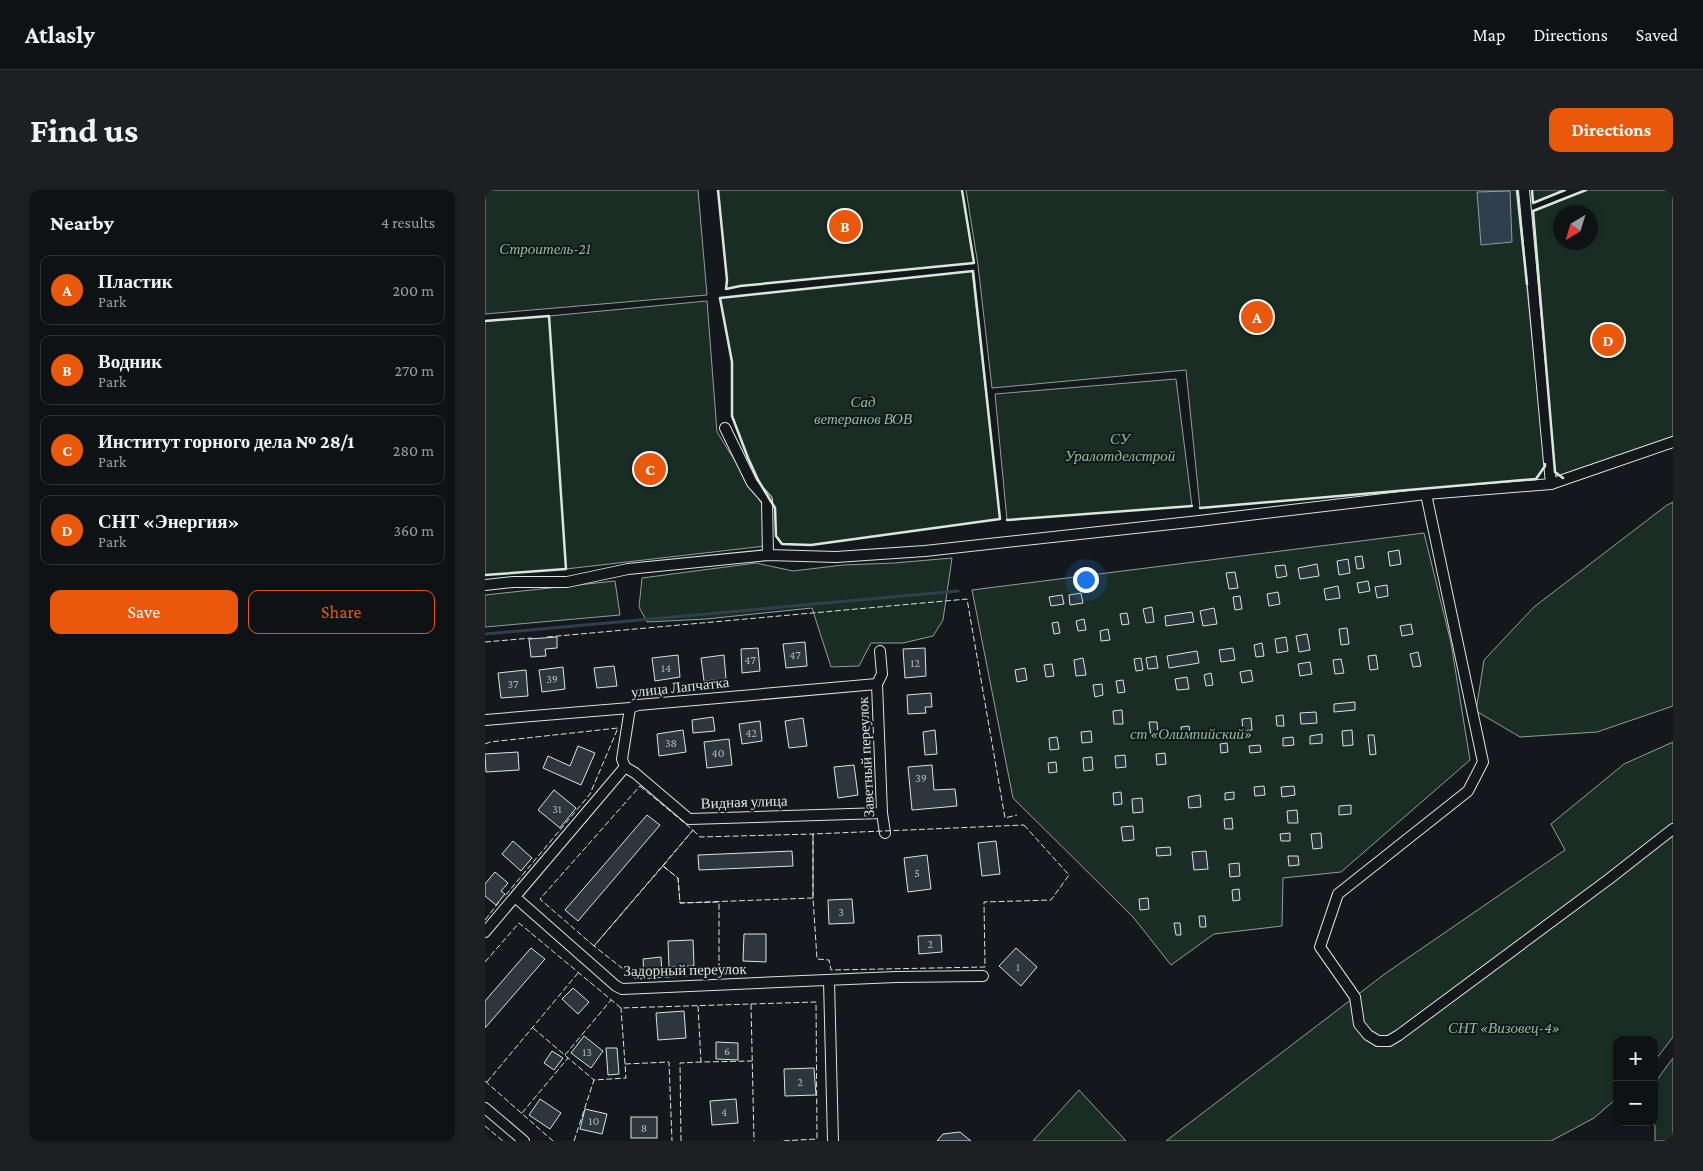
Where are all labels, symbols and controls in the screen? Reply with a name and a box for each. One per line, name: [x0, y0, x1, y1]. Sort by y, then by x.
text: Atlasly: [25, 21, 95, 48]
text: Map: [1473, 25, 1505, 45]
text: Directions: [1533, 25, 1608, 45]
text: Saved: [1636, 25, 1678, 45]
button: Directions: [1549, 108, 1673, 152]
text: Find us: [30, 111, 138, 150]
north arrow: [1553, 205, 1598, 250]
pin: B: [829, 207, 861, 245]
text: Nearby: [50, 211, 114, 235]
text: 4 results: [381, 214, 435, 231]
park label: Строитель-21: [499, 241, 591, 257]
text: Пластик: [98, 271, 173, 292]
text: A: [62, 282, 72, 299]
text: 200 m: [392, 282, 434, 299]
text: Park: [98, 293, 126, 310]
pin: A: [1241, 298, 1273, 336]
pin: D: [1592, 321, 1624, 359]
text: Водник: [98, 351, 162, 372]
text: B: [62, 362, 72, 379]
text: 270 m: [395, 362, 434, 379]
text: Park: [98, 373, 126, 390]
park label: Сад ветеранов ВОВ: [814, 394, 912, 427]
text: Институт горного дела № 28/1: [98, 431, 354, 452]
park label: СУ Уралотделстрой: [1065, 431, 1176, 464]
text: C: [62, 442, 72, 459]
text: 280 m: [393, 442, 434, 459]
pin: C: [634, 450, 666, 488]
text: Park: [98, 453, 126, 470]
text: СНТ «Энергия»: [98, 511, 239, 532]
text: D: [61, 522, 73, 539]
text: 360 m: [393, 522, 434, 539]
text: Park: [98, 533, 126, 550]
your location: [1073, 567, 1099, 593]
button: Save: [50, 590, 238, 634]
button: Share: [248, 590, 435, 634]
house number: 47: [789, 648, 801, 662]
house number: 47: [744, 653, 756, 667]
house number: 12: [910, 656, 920, 670]
house number: 14: [661, 661, 671, 675]
house number: 39: [546, 672, 558, 686]
street label: улица Лапчатка: [630, 674, 730, 700]
house number: 37: [507, 677, 519, 691]
street label: Заветный переулок: [855, 696, 877, 818]
house number: 42: [745, 726, 757, 740]
park label: ст «Олимпийский»: [1130, 726, 1252, 742]
house number: 38: [665, 736, 677, 750]
house number: 40: [712, 746, 725, 760]
house number: 39: [915, 771, 927, 785]
street label: Видная улица: [700, 792, 788, 812]
house number: 31: [552, 802, 562, 816]
house number: 5: [914, 866, 920, 880]
house number: 3: [838, 905, 844, 919]
house number: 2: [927, 937, 933, 951]
house number: 1: [1016, 960, 1020, 974]
street label: Задорный переулок: [623, 961, 748, 979]
park label: СНТ «Визовец-4»: [1448, 1020, 1560, 1036]
map controls: [1613, 1036, 1658, 1126]
button: +: [1613, 1036, 1658, 1081]
house number: 6: [724, 1044, 730, 1058]
house number: 13: [582, 1045, 592, 1059]
house number: 2: [797, 1075, 803, 1089]
button: −: [1613, 1081, 1658, 1126]
house number: 4: [721, 1105, 727, 1119]
house number: 10: [589, 1114, 600, 1128]
house number: 8: [641, 1121, 647, 1135]

